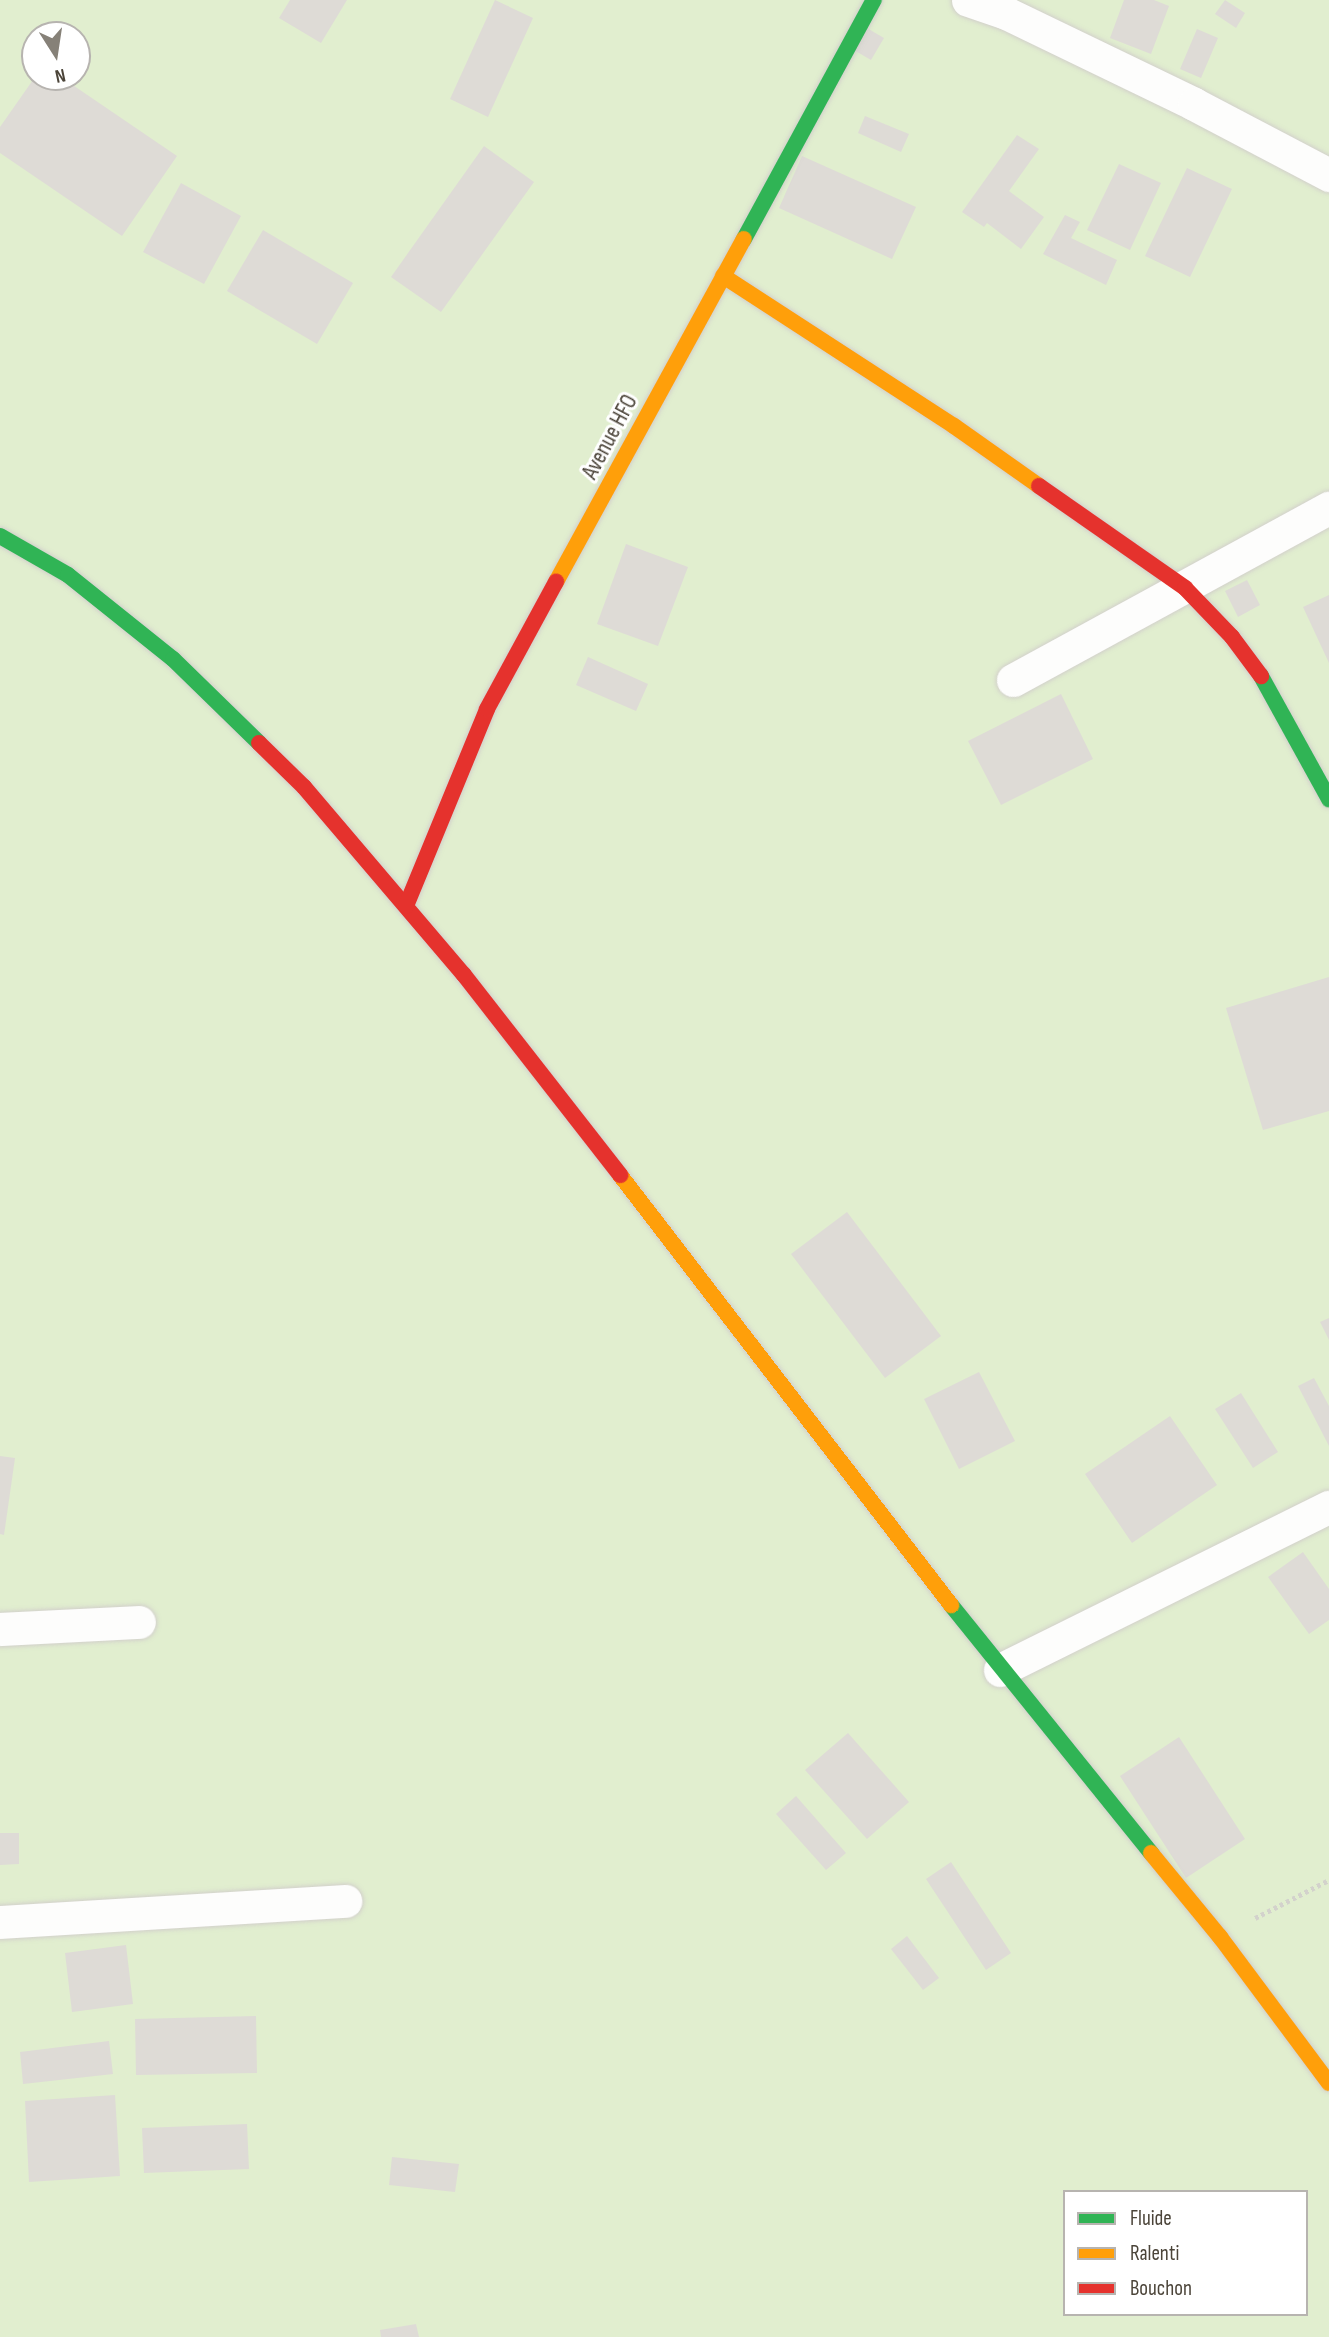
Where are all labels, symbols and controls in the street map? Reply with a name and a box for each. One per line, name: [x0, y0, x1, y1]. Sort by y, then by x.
north arrow: [21, 21, 91, 91]
text: N: [53, 63, 67, 87]
street label: Avenue HFO: [576, 390, 644, 484]
legend: [1063, 2190, 1308, 2316]
text: Fluide: [1130, 2206, 1172, 2231]
text: Ralenti: [1130, 2241, 1179, 2266]
text: Bouchon: [1130, 2276, 1192, 2301]

